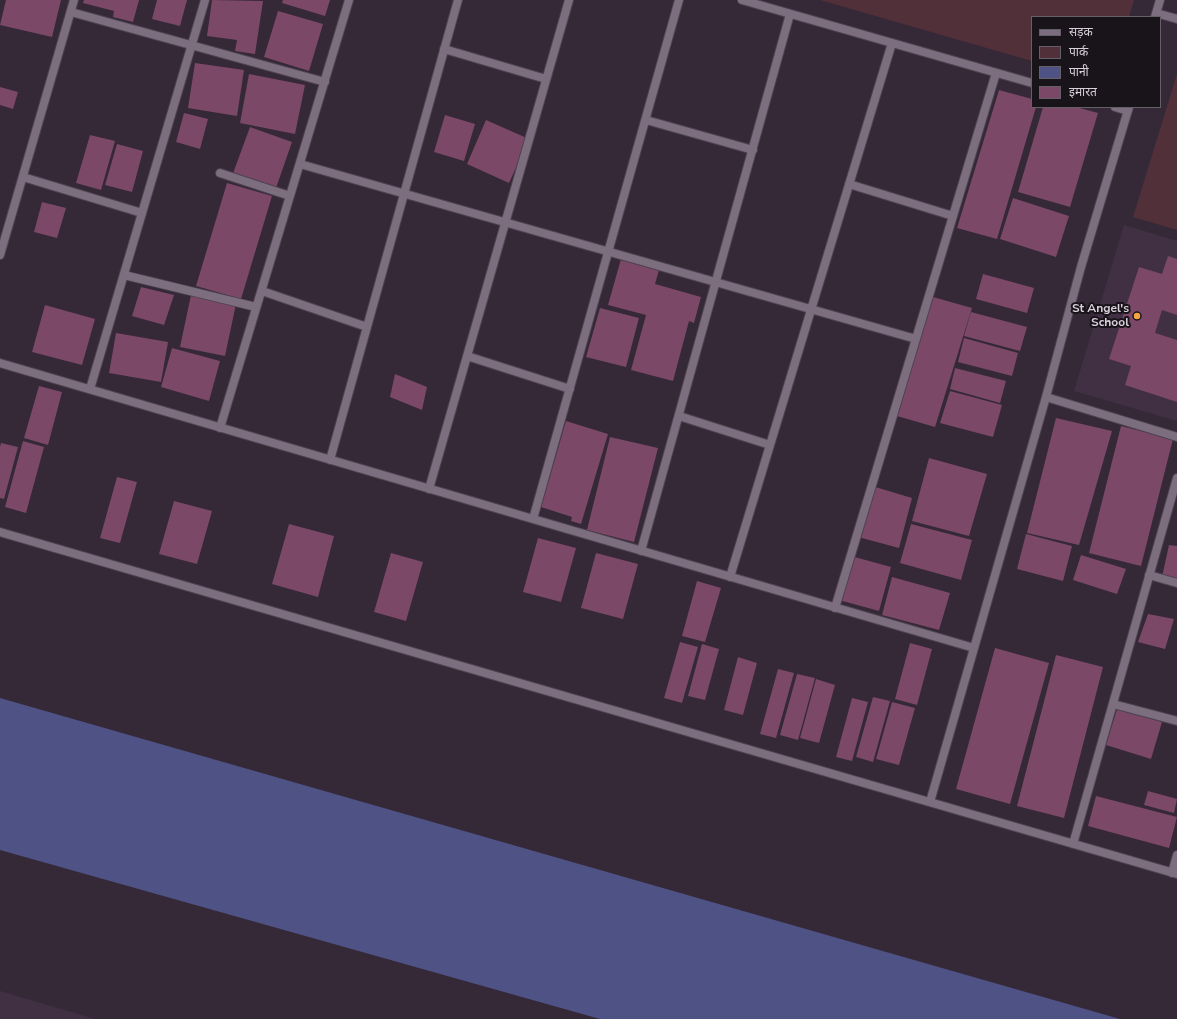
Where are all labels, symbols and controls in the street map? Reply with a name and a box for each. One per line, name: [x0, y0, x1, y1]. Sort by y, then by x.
legend: [1031, 16, 1161, 108]
text: सड़क: [1069, 24, 1093, 40]
text: पार्क: [1069, 44, 1088, 60]
text: पानी: [1069, 64, 1089, 80]
text: इमारत: [1069, 84, 1097, 100]
place label: St Angel's School: [1072, 302, 1129, 330]
marker: St Angel's School: [1132, 311, 1142, 321]

